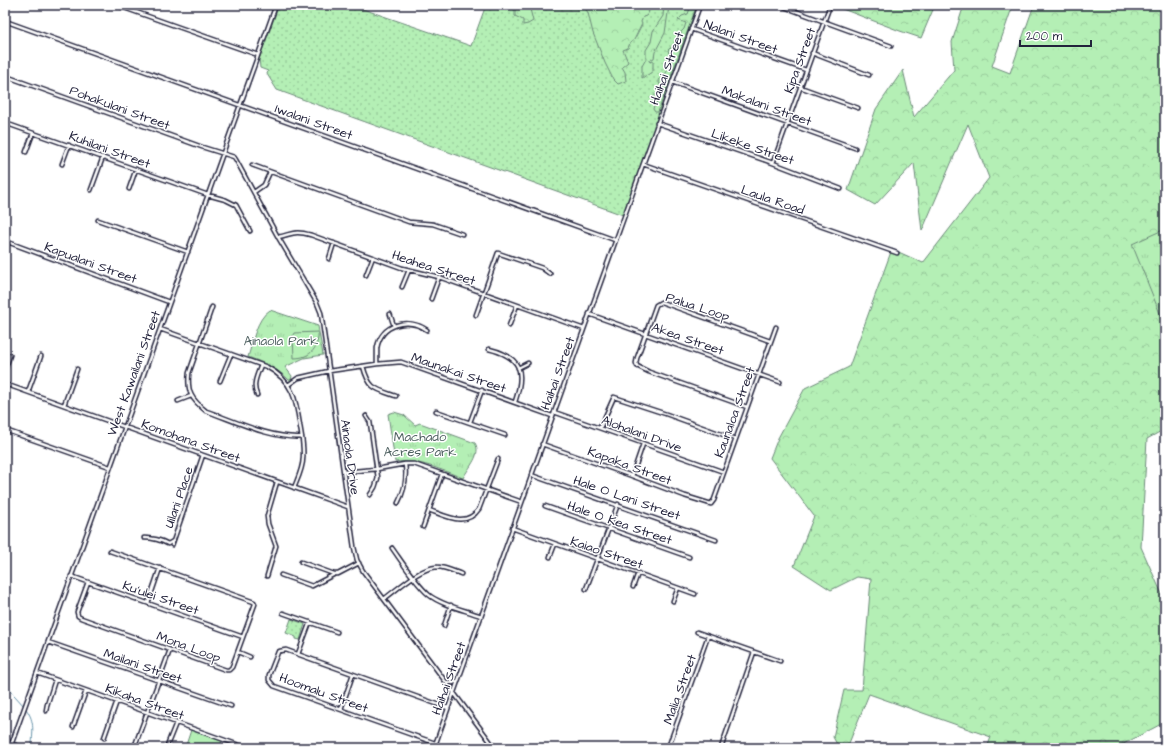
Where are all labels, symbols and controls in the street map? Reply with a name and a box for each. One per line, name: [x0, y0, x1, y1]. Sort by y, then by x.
street label: Nalani Street: [701, 15, 781, 59]
scale bar: [1020, 22, 1091, 48]
street label: Kipa Street: [780, 24, 820, 96]
street label: Haihai Street: [645, 28, 689, 107]
text: 200 m: [1026, 28, 1063, 45]
street label: Pohakulani Street: [67, 81, 173, 135]
street label: Makalani Street: [719, 81, 815, 131]
street label: Iwalani Street: [272, 100, 356, 145]
street label: Likeke Street: [709, 124, 797, 170]
street label: Kuhilani Street: [66, 127, 154, 173]
street label: Laula Road: [739, 181, 807, 219]
street label: Kapualani Street: [42, 238, 140, 288]
street label: Heahea Street: [390, 246, 479, 290]
street label: Palua Loop: [663, 288, 732, 326]
street label: West Kawailani Street: [103, 307, 165, 439]
street label: Akea Street: [649, 318, 727, 360]
park label: Ainaola Park: [244, 332, 318, 350]
street label: Haihai Street: [536, 333, 580, 412]
street label: Maunakai Street: [409, 348, 509, 398]
street label: Kaunaloa Street: [710, 364, 760, 460]
street label: Alohalani Drive: [599, 411, 684, 457]
street label: Komohana Street: [139, 415, 243, 467]
street label: Ainaola Drive: [336, 418, 364, 496]
park label: Machado Acres Park: [384, 428, 456, 461]
street label: Kapaka Street: [585, 442, 675, 490]
street label: Uilani Place: [160, 464, 198, 530]
street label: Hale O Lani Street: [571, 471, 683, 525]
street label: Hale O Kea Street: [565, 497, 675, 550]
street label: Kaiao Street: [568, 532, 646, 574]
street label: Ku'ulei Street: [120, 576, 202, 620]
street label: Mona Loop: [154, 627, 223, 667]
street label: Haihai Street: [427, 638, 471, 717]
street label: Mailani Street: [101, 644, 185, 688]
street label: Malia Street: [659, 651, 701, 727]
street label: Hoomalu Street: [277, 669, 371, 718]
street label: Kikaha Street: [103, 679, 187, 725]

